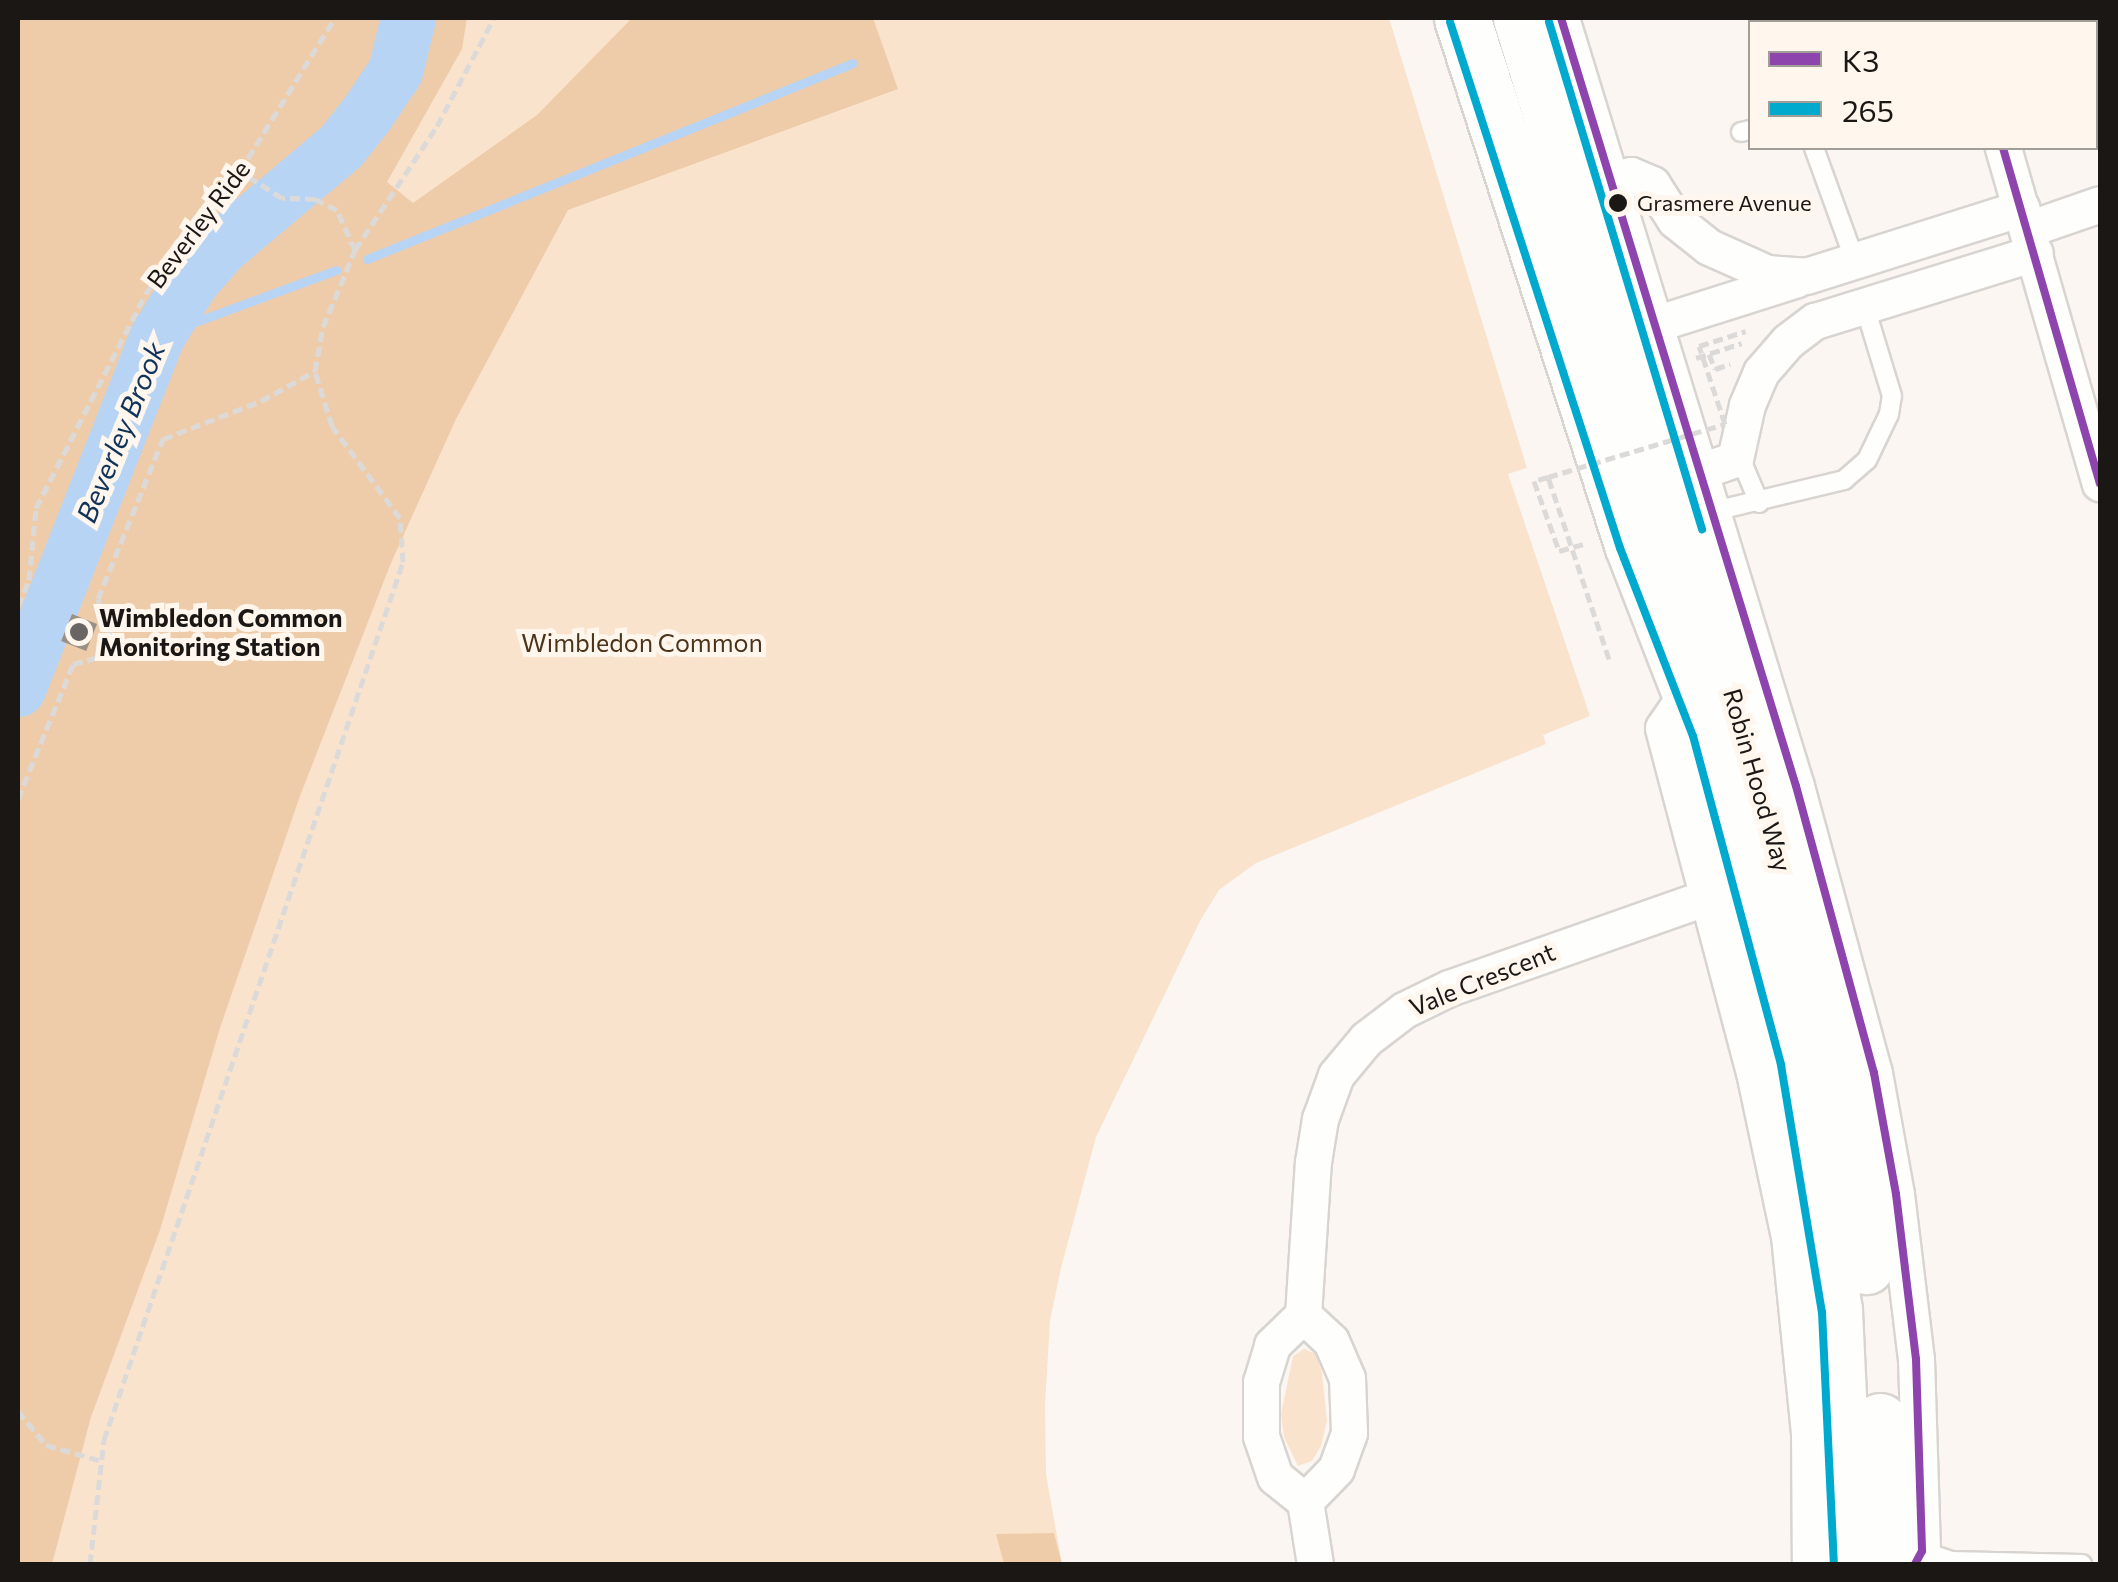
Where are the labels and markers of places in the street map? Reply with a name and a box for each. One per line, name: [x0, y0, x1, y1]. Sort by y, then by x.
place label: Grasmere Avenue: [1637, 190, 1812, 216]
marker: Grasmere Avenue: [1608, 193, 1628, 213]
place label: Wimbledon Common Monitoring Station: [99, 603, 343, 662]
marker: Wimbledon Common Monitoring Station: [68, 621, 90, 643]

